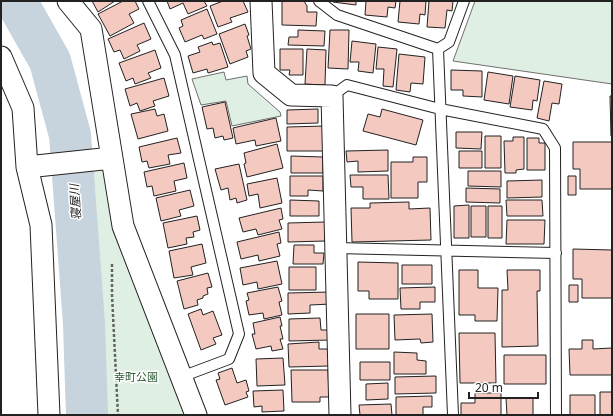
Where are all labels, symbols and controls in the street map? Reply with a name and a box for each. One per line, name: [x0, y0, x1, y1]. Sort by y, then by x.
water label: 寝屋川: [65, 181, 85, 221]
park label: 幸町公園: [114, 369, 158, 384]
scale bar: [469, 374, 538, 400]
text: 20 m: [475, 379, 503, 396]

